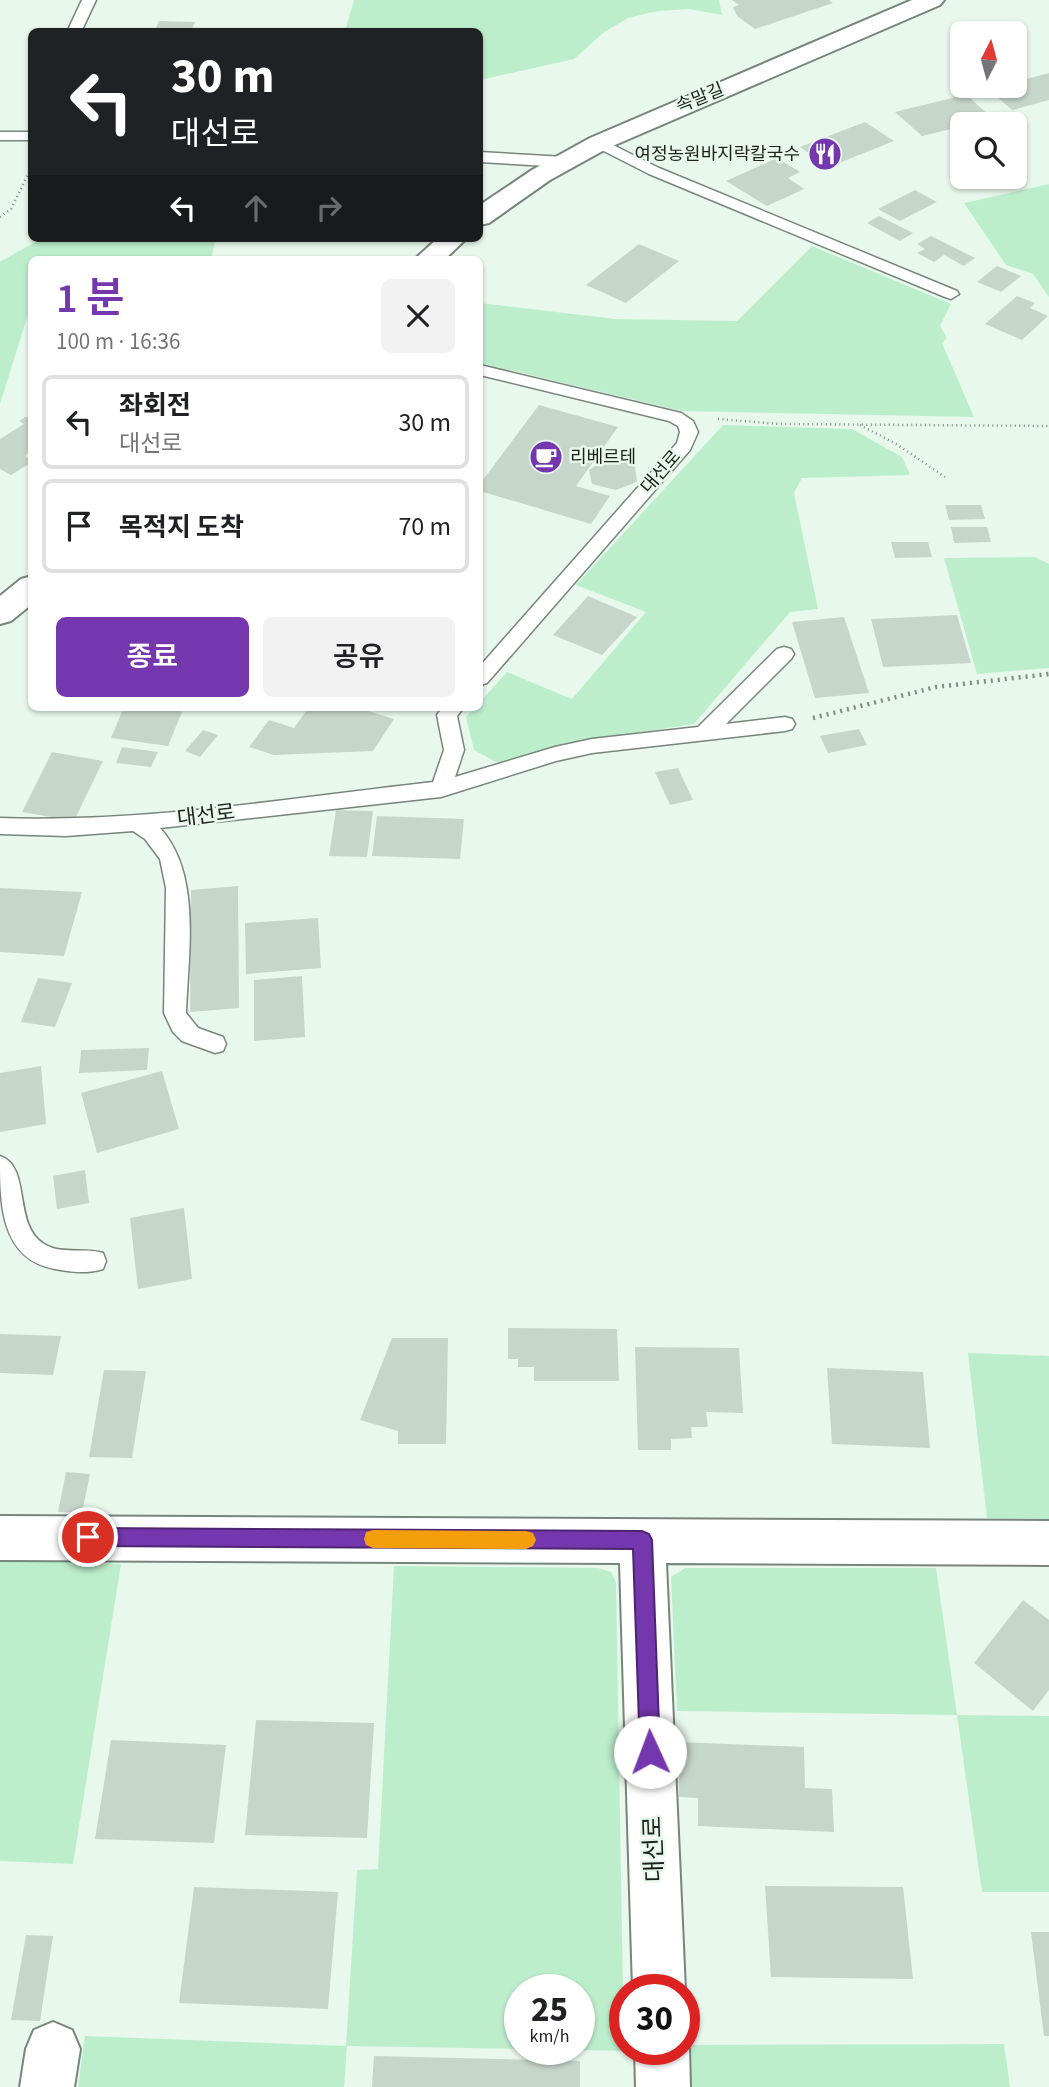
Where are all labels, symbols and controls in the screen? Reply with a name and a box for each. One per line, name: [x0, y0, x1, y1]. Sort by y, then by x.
north arrow: [950, 21, 1027, 98]
map controls: [950, 21, 1027, 189]
text: 30 m: [171, 42, 275, 112]
icon: left: [56, 56, 147, 147]
street label: 속말길: [672, 77, 728, 119]
text: 대선로: [171, 111, 259, 157]
button: search: [950, 112, 1027, 189]
restaurant icon: 여정농원바지락칼국수: [806, 135, 844, 173]
place label: 여정농원바지락칼국수: [634, 142, 800, 167]
icon: left: [164, 189, 202, 227]
icon: ahead: [237, 189, 275, 227]
icon: right: [310, 189, 348, 227]
text: 1 분: [56, 269, 125, 329]
button: close: [381, 279, 455, 353]
text: 100 m · 16:36: [56, 325, 180, 358]
text: 좌회전: [119, 387, 191, 424]
icon: left: [60, 403, 98, 441]
text: 30 m: [398, 404, 451, 441]
text: 대선로: [119, 427, 182, 460]
cafe icon: 리베르테: [527, 438, 565, 476]
place label: 리베르테: [570, 445, 636, 470]
street label: 대선로: [635, 445, 687, 499]
icon: arrive: [60, 507, 98, 545]
text: 70 m: [398, 508, 451, 545]
text: 목적지 도착: [119, 509, 244, 546]
button: 종료: [56, 617, 249, 697]
button: 공유: [263, 617, 455, 697]
street label: 대선로: [175, 797, 237, 833]
pin: [58, 1507, 118, 1567]
icon: arrive: [69, 1518, 107, 1556]
position arrow: [613, 1715, 687, 1789]
street label: 대선로: [635, 1815, 673, 1883]
speed limit sign: 30: [609, 1974, 700, 2065]
text: 25: [531, 1985, 568, 2035]
text: km/h: [530, 2024, 569, 2049]

